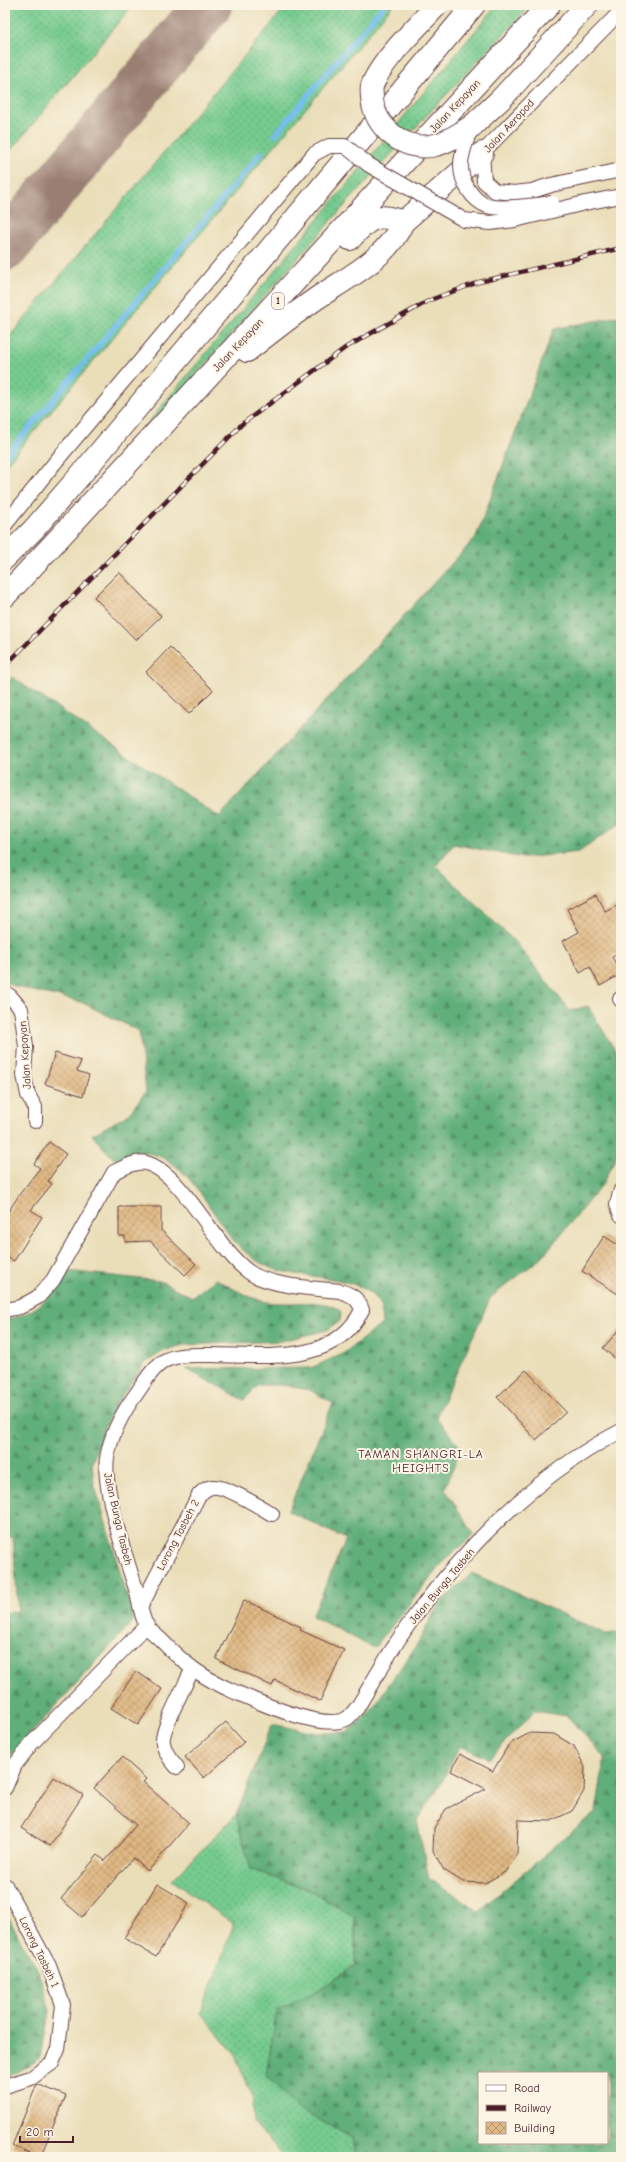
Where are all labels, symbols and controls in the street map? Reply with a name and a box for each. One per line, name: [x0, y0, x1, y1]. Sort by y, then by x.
street label: Jalan Kepayan: [427, 77, 483, 135]
street label: Jalan Aeropod: [481, 97, 537, 155]
road number: 1: [272, 293, 284, 309]
street label: Jalan Kepayan: [210, 316, 266, 374]
street label: Jalan Kepayan: [16, 1021, 34, 1089]
district label: TAMAN SHANGRI-LA HEIGHTS: [358, 1447, 484, 1475]
street label: Jalan Bunga Tasbeh: [101, 1471, 135, 1567]
street label: Lorong Tasbeh 2: [154, 1497, 202, 1573]
street label: Jalan Bunga Tasbeh: [407, 1546, 477, 1626]
street label: Lorong Tasbeh 1: [16, 1915, 62, 1989]
legend: [478, 2072, 608, 2144]
text: Road: [514, 2081, 540, 2095]
text: Railway: [514, 2101, 552, 2115]
scale bar: [20, 2118, 73, 2144]
text: Building: [514, 2121, 555, 2135]
text: 20 m: [26, 2125, 54, 2139]

